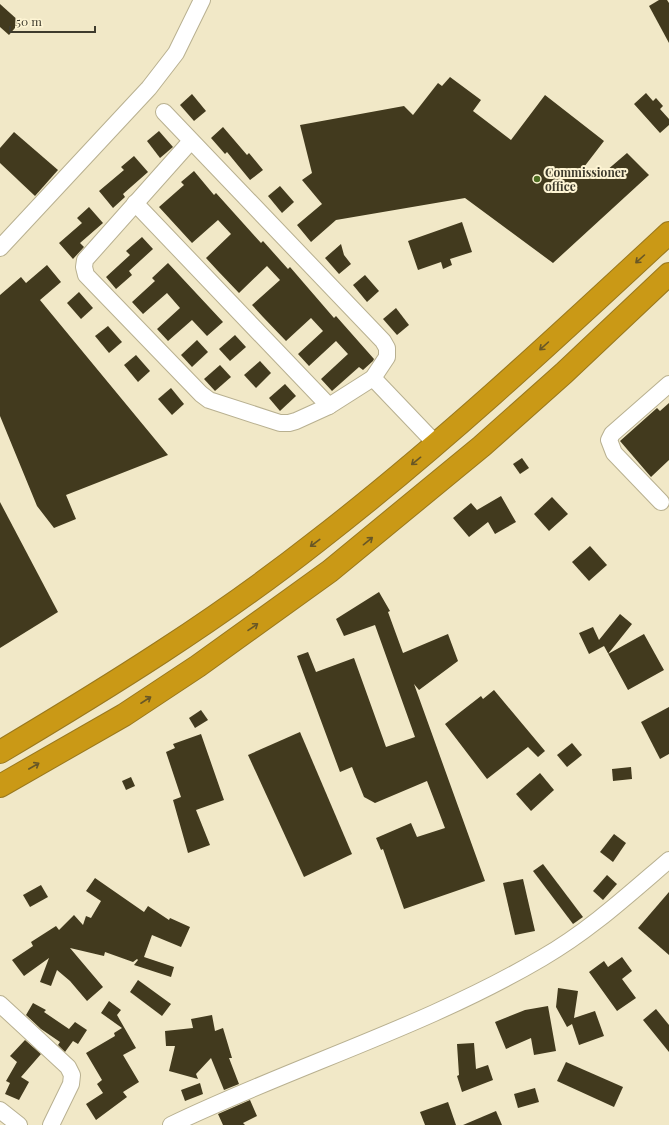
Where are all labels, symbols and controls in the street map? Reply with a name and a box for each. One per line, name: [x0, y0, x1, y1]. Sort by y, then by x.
scale bar: [10, 8, 95, 34]
text: 50 m: [16, 13, 42, 29]
place label: Commissioner office: [545, 164, 627, 194]
marker: Commissioner office: [532, 174, 542, 184]
one-way arrow: [635, 254, 645, 264]
one-way arrow: [539, 342, 549, 351]
one-way arrow: [410, 456, 421, 465]
one-way arrow: [363, 536, 374, 545]
one-way arrow: [310, 539, 321, 547]
one-way arrow: [248, 623, 259, 631]
one-way arrow: [140, 696, 152, 704]
one-way arrow: [28, 762, 40, 770]

